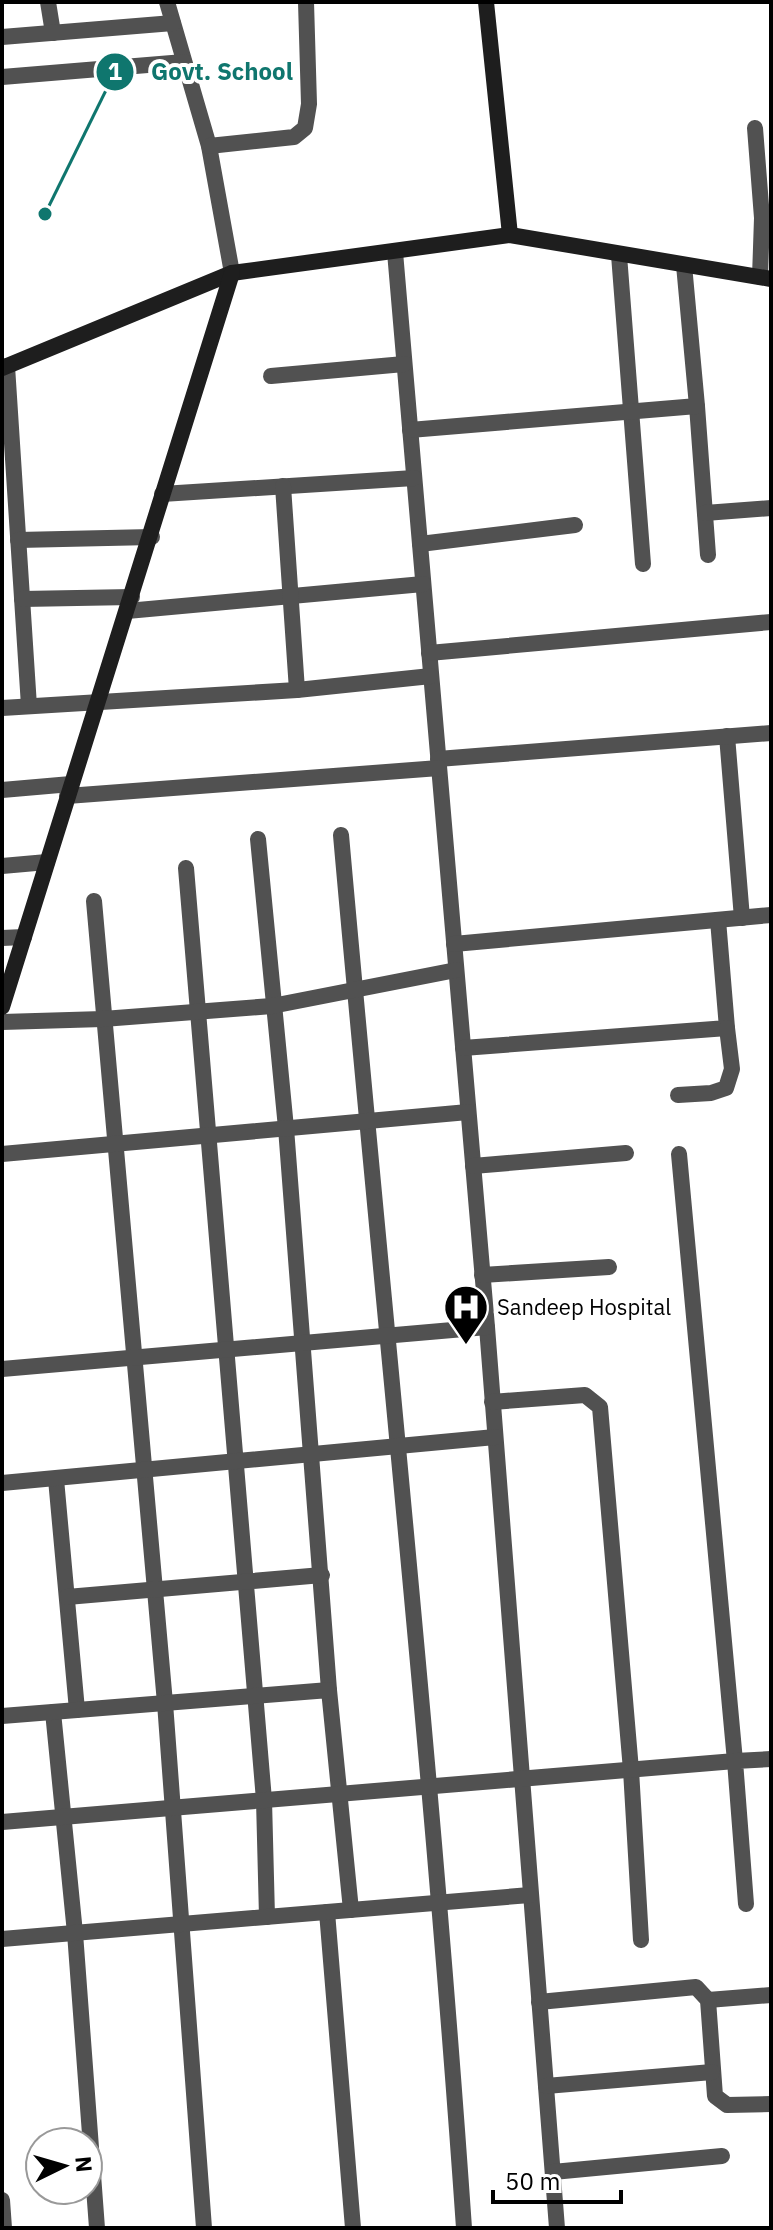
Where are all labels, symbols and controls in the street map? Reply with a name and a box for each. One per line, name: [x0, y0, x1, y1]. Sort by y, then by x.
callout: Govt. School: [95, 48, 309, 96]
text: 1: [108, 55, 122, 87]
text: Govt. School: [151, 55, 293, 87]
hospital icon: Sandeep Hospital: [442, 1283, 490, 1346]
place label: Sandeep Hospital: [497, 1292, 671, 1321]
north arrow: [24, 2126, 104, 2206]
scale bar: [493, 2154, 621, 2204]
text: N: [69, 2155, 100, 2173]
text: 50 m: [505, 2165, 560, 2197]

